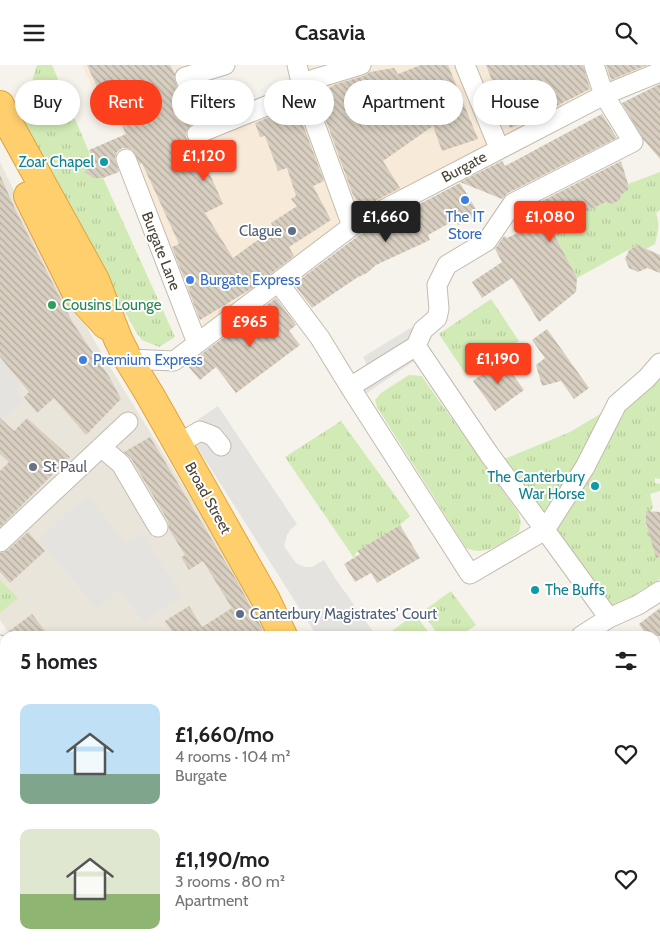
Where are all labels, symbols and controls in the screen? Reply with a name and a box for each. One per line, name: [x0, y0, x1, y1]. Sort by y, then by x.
icon: menu: [20, 19, 48, 47]
text: Casavia: [295, 19, 365, 46]
icon: search: [612, 19, 640, 47]
chip: Buy: [15, 80, 80, 125]
chip: Rent: [90, 80, 162, 125]
chip: Filters: [172, 80, 254, 125]
chip: New: [264, 80, 334, 125]
chip: Apartment: [344, 80, 463, 125]
chip: House: [473, 80, 557, 125]
pin: £1,120: [163, 139, 245, 182]
text: £1,120: [182, 146, 226, 165]
street label: Burgate: [438, 148, 490, 186]
place label: Zoar Chapel: [18, 153, 94, 171]
marker: Zoar Chapel: [98, 156, 110, 168]
marker: The IT Store: [459, 194, 471, 206]
pin: £1,660: [345, 201, 427, 243]
pin: £1,080: [509, 201, 591, 243]
text: £1,660: [362, 207, 410, 226]
text: £1,080: [525, 207, 575, 226]
place label: The IT Store: [446, 208, 484, 243]
street label: Burgate Lane: [138, 209, 184, 293]
place label: Clague: [239, 222, 282, 240]
marker: Clague: [286, 225, 298, 237]
place label: Burgate Express: [200, 271, 300, 289]
marker: Burgate Express: [184, 274, 196, 286]
place label: Cousins Lounge: [62, 296, 162, 314]
marker: Cousins Lounge: [46, 299, 58, 311]
pin: £965: [220, 305, 280, 348]
text: £965: [233, 312, 267, 331]
pin: £1,190: [457, 343, 539, 385]
text: £1,190: [476, 349, 520, 368]
place label: Premium Express: [93, 351, 203, 369]
marker: Premium Express: [77, 354, 89, 366]
place label: St Paul: [43, 458, 87, 476]
street label: Broad Street: [181, 459, 235, 537]
marker: St Paul: [27, 461, 39, 473]
place label: The Canterbury War Horse: [487, 468, 585, 503]
marker: The Canterbury War Horse: [589, 480, 601, 492]
place label: The Buffs: [545, 581, 605, 599]
marker: The Buffs: [529, 584, 541, 596]
place label: Canterbury Magistrates' Court: [250, 605, 437, 623]
marker: Canterbury Magistrates' Court: [234, 608, 246, 620]
icon: filters: [612, 647, 640, 675]
text: 5 homes: [20, 649, 98, 674]
text: £1,660/mo: [175, 722, 274, 747]
icon: home: [60, 724, 120, 784]
icon: heart: [612, 740, 640, 768]
text: 4 rooms · 104 m²: [175, 747, 291, 766]
text: Burgate: [175, 766, 227, 785]
text: £1,190/mo: [175, 847, 269, 872]
icon: home: [60, 849, 120, 909]
icon: heart: [612, 865, 640, 893]
text: 3 rooms · 80 m²: [175, 872, 285, 891]
text: Apartment: [175, 891, 248, 910]

